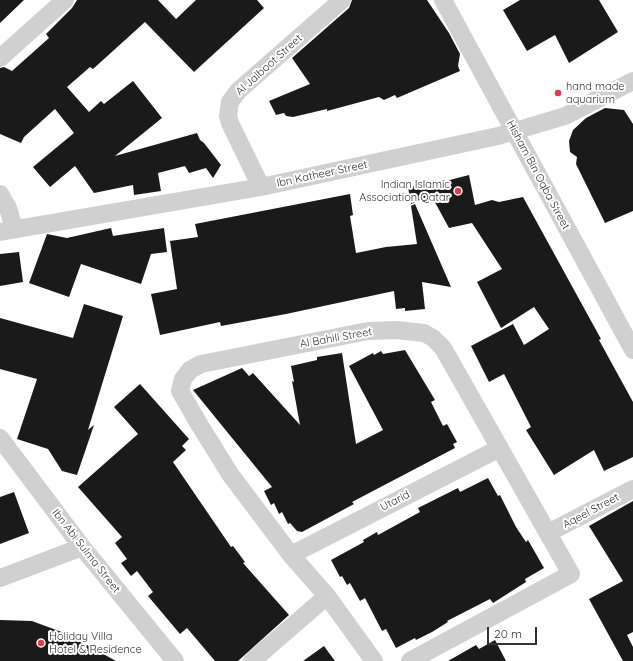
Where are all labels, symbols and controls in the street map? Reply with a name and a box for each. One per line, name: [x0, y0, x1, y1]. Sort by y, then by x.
street label: Al Jalboot Street: [233, 32, 305, 98]
place label: hand made aquarium: [566, 80, 625, 106]
marker: hand made aquarium: [553, 88, 563, 98]
street label: Hisham Bin Oqba Street: [504, 118, 572, 232]
street label: Ibn Katheer Street: [275, 158, 369, 190]
place label: Indian Islamic Association Qatar: [359, 178, 450, 204]
marker: Indian Islamic Association Qatar: [453, 186, 463, 196]
street label: Al Bahili Street: [299, 325, 373, 351]
street label: Utarid: [378, 488, 412, 514]
street label: Aqeel Street: [561, 491, 621, 531]
street label: Ibn Abi Sulma Street: [49, 506, 123, 596]
scale bar: [489, 619, 539, 645]
text: 20 m: [494, 626, 522, 641]
place label: Holiday Villa Hotel & Residence: [49, 630, 142, 656]
marker: Holiday Villa Hotel & Residence: [36, 638, 46, 648]

